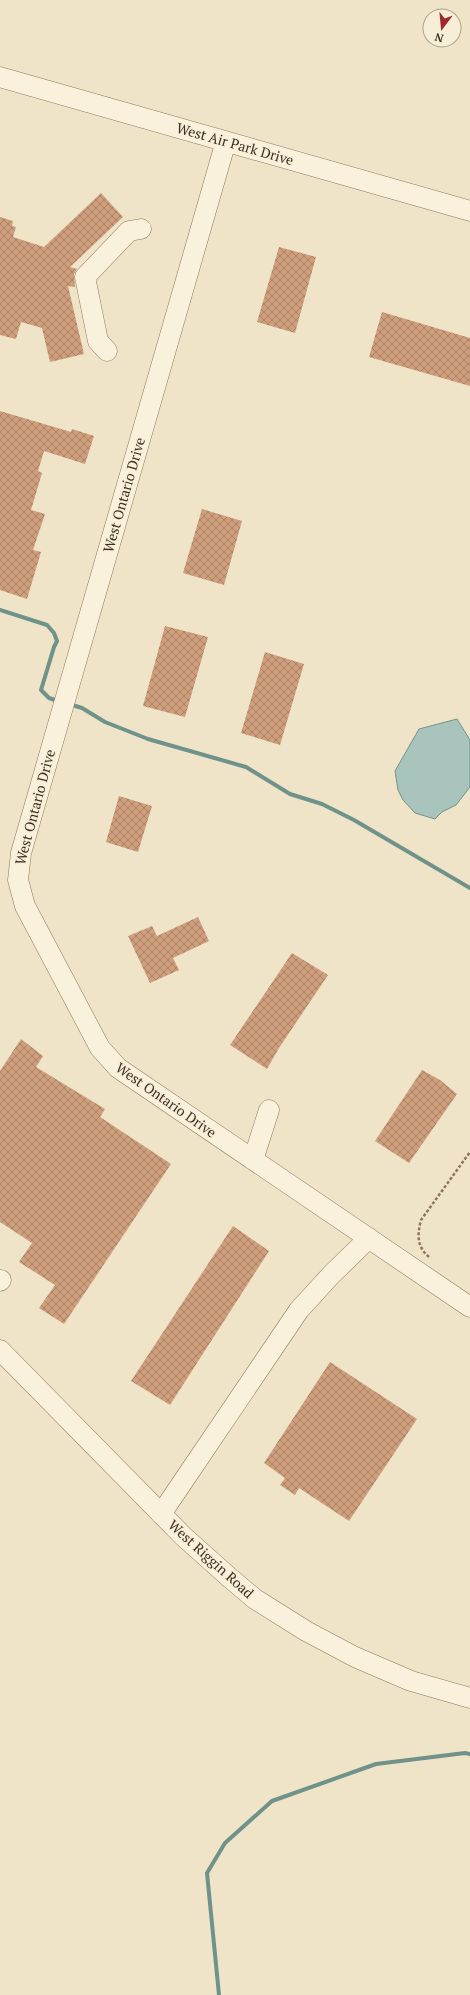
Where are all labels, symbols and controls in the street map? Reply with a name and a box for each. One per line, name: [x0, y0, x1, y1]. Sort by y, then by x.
north arrow: [422, 8, 462, 48]
text: N: [433, 30, 445, 45]
street label: West Air Park Drive: [174, 118, 296, 169]
street label: West Ontario Drive: [98, 435, 149, 555]
street label: West Ontario Drive: [10, 747, 59, 867]
street label: West Ontario Drive: [112, 1058, 220, 1141]
street label: West Riggin Road: [165, 1515, 258, 1602]

